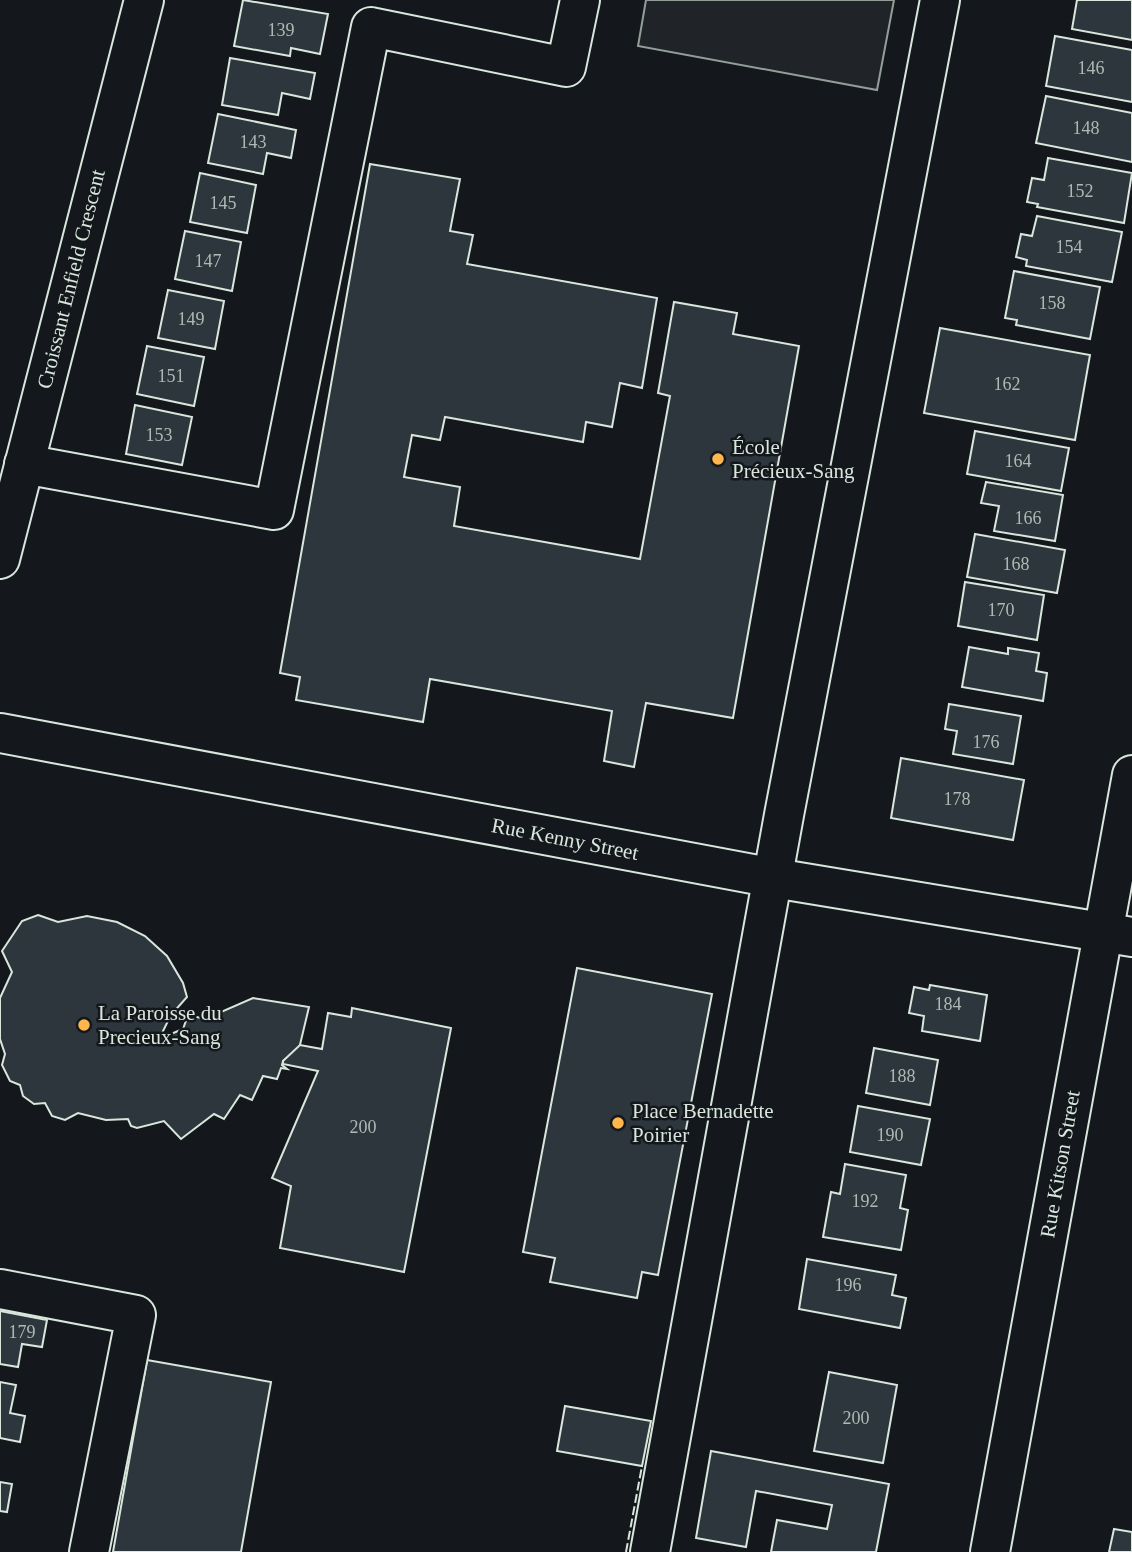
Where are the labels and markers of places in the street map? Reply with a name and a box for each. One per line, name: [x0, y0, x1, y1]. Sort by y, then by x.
place label: École Précieux-Sang: [732, 435, 855, 483]
marker: École Précieux-Sang: [710, 451, 726, 467]
place label: La Paroisse du Precieux-Sang: [98, 1001, 222, 1049]
marker: La Paroisse du Precieux-Sang: [76, 1017, 92, 1033]
place label: Place Bernadette Poirier: [632, 1099, 774, 1147]
marker: Place Bernadette Poirier: [610, 1115, 626, 1131]

